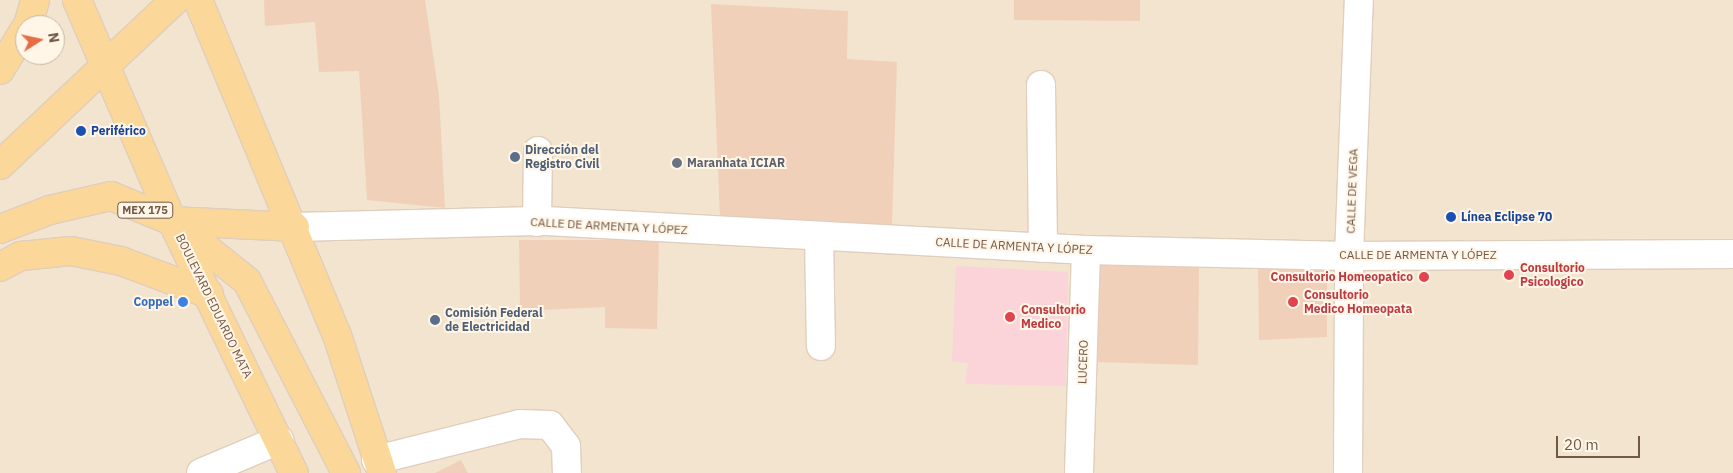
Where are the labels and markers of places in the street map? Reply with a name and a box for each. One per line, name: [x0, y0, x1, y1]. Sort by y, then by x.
place label: Periférico: [91, 124, 146, 138]
marker: Periférico: [75, 125, 87, 137]
place label: Dirección del Registro Civil: [525, 143, 599, 171]
marker: Dirección del Registro Civil: [509, 151, 521, 163]
place label: Maranhata ICIAR: [687, 156, 785, 170]
marker: Maranhata ICIAR: [671, 157, 683, 169]
place label: Línea Eclipse 70: [1461, 210, 1552, 224]
marker: Línea Eclipse 70: [1445, 211, 1457, 223]
place label: Consultorio Psicologico: [1520, 261, 1585, 289]
marker: Consultorio Psicologico: [1502, 268, 1516, 282]
place label: Consultorio Homeopatico: [1271, 270, 1413, 284]
marker: Consultorio Homeopatico: [1417, 270, 1431, 284]
place label: Consultorio Medico Homeopata: [1304, 288, 1412, 316]
place label: Coppel: [133, 295, 173, 309]
marker: Consultorio Medico Homeopata: [1286, 295, 1300, 309]
marker: Coppel: [177, 296, 189, 308]
place label: Consultorio Medico: [1021, 303, 1086, 331]
place label: Comisión Federal de Electricidad: [445, 306, 543, 334]
marker: Consultorio Medico: [1003, 310, 1017, 324]
marker: Comisión Federal de Electricidad: [429, 314, 441, 326]

